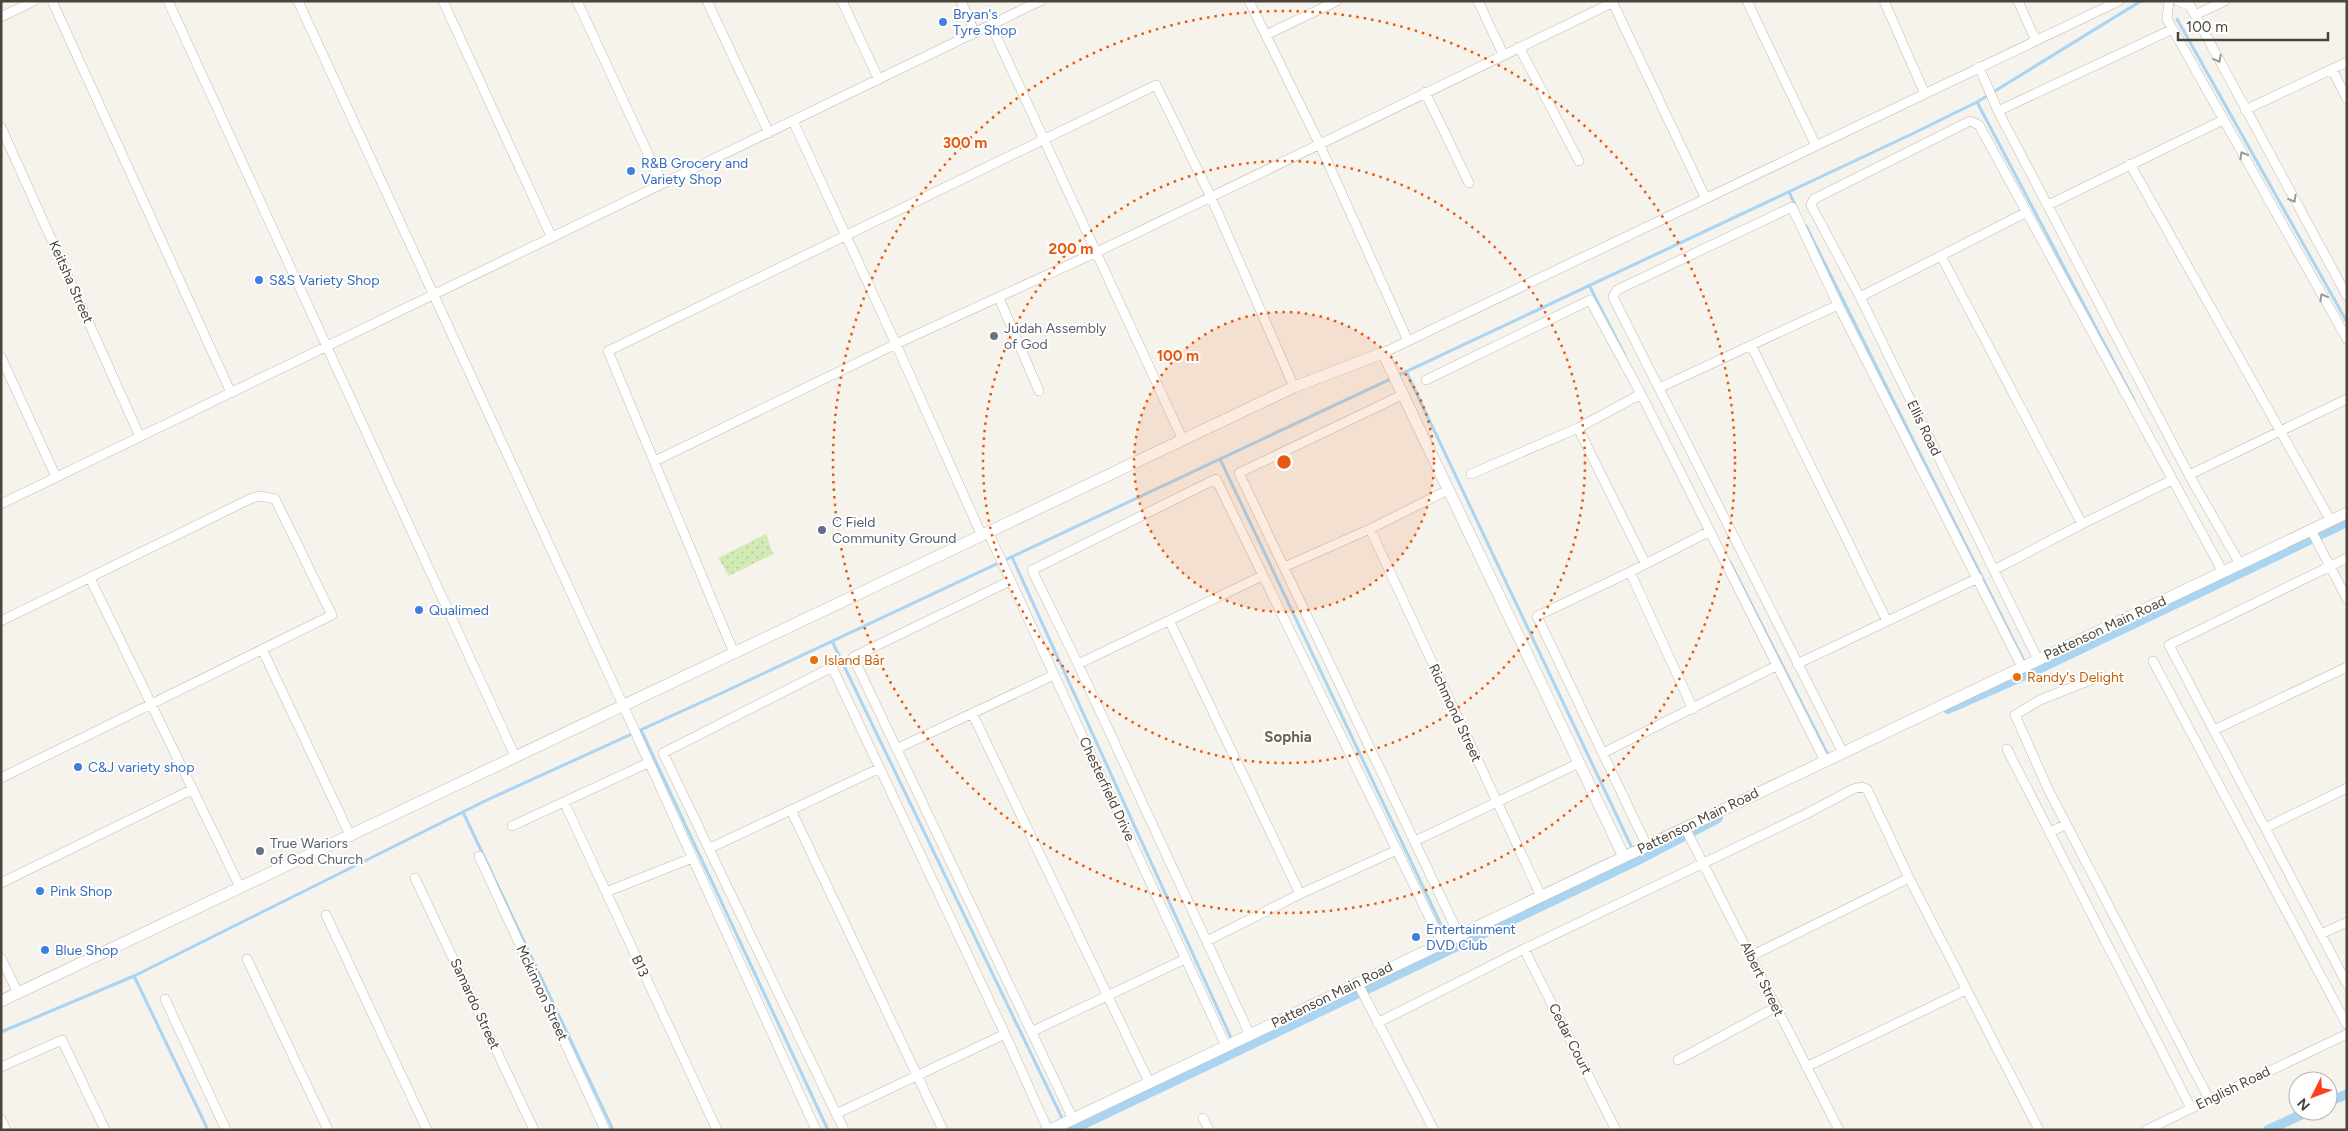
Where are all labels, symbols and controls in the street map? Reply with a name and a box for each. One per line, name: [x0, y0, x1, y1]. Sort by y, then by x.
place label: Bryan's Tyre Shop: [953, 6, 1017, 39]
scale bar: [2178, 10, 2328, 42]
marker: Bryan's Tyre Shop: [937, 16, 949, 28]
text: 100 m: [2186, 18, 2228, 36]
one-way arrow: [2212, 54, 2222, 63]
text: 300 m: [943, 134, 987, 152]
one-way arrow: [2239, 151, 2249, 160]
place label: R&B Grocery and Variety Shop: [641, 155, 748, 188]
marker: R&B Grocery and Variety Shop: [625, 165, 637, 177]
one-way arrow: [2287, 194, 2297, 203]
street label: Keitsha Street: [45, 238, 97, 326]
text: 200 m: [1049, 240, 1093, 258]
place label: S&S Variety Shop: [269, 272, 380, 289]
marker: S&S Variety Shop: [253, 274, 265, 286]
one-way arrow: [2319, 293, 2329, 302]
place label: Judah Assembly of God: [1004, 320, 1107, 353]
marker: Judah Assembly of God: [988, 330, 1000, 342]
text: 100 m: [1157, 347, 1199, 365]
street label: Ellis Road: [1903, 397, 1945, 459]
centre of rings: [1275, 453, 1293, 471]
place label: C Field Community Ground: [832, 514, 956, 547]
marker: C Field Community Ground: [816, 524, 828, 536]
street label: Pattenson Main Road: [2041, 592, 2169, 664]
place label: Qualimed: [429, 602, 489, 619]
marker: Qualimed: [413, 604, 425, 616]
place label: Island Bar: [824, 652, 885, 669]
marker: Island Bar: [808, 654, 820, 666]
street label: Richmond Street: [1425, 661, 1485, 765]
place label: Randy's Delight: [2027, 669, 2124, 686]
marker: Randy's Delight: [2011, 671, 2023, 683]
district label: Sophia: [1264, 728, 1312, 746]
street label: Chesterfield Drive: [1075, 734, 1139, 844]
place label: C&J variety shop: [88, 759, 195, 776]
marker: C&J variety shop: [72, 761, 84, 773]
street label: Pattenson Main Road: [1635, 784, 1761, 858]
place label: True Wariors of God Church: [270, 835, 363, 868]
marker: True Wariors of God Church: [254, 845, 266, 857]
place label: Pink Shop: [50, 883, 112, 900]
marker: Pink Shop: [34, 885, 46, 897]
place label: Entertainment DVD Club: [1426, 921, 1516, 954]
marker: Entertainment DVD Club: [1410, 931, 1422, 943]
street label: Albert Street: [1737, 939, 1787, 1019]
place label: Blue Shop: [55, 942, 118, 959]
street label: Mckinnon Street: [512, 942, 572, 1044]
marker: Blue Shop: [39, 944, 51, 956]
street label: B13: [628, 952, 652, 980]
street label: Samardo Street: [446, 956, 504, 1052]
street label: Pattenson Main Road: [1269, 958, 1395, 1032]
street label: Cedar Court: [1545, 1001, 1595, 1077]
street label: English Road: [2193, 1063, 2273, 1113]
north arrow: [2288, 1071, 2338, 1121]
text: N: [2294, 1095, 2314, 1114]

